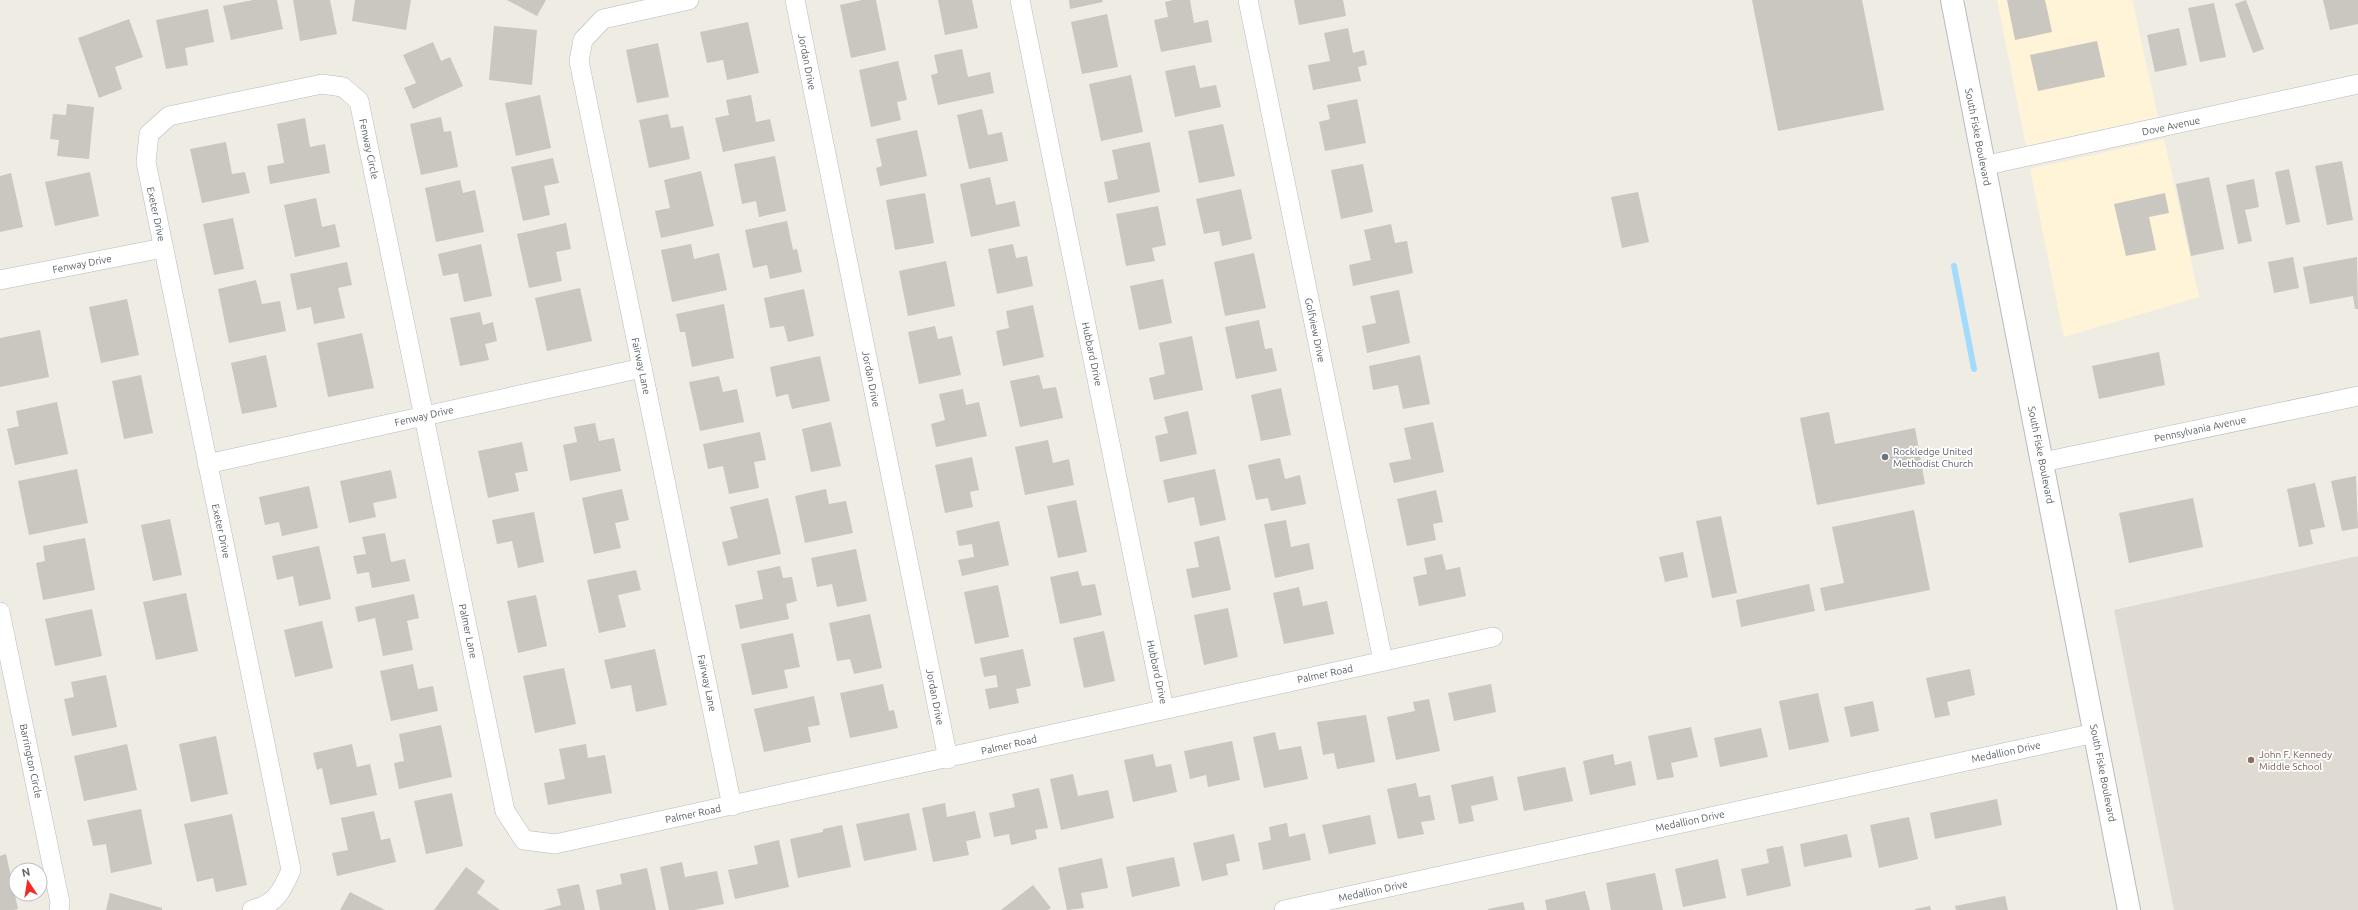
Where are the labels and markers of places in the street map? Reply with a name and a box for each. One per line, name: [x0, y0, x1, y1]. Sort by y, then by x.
place label: Rockledge United Methodist Church: [1893, 446, 1973, 469]
marker: Rockledge United Methodist Church: [1880, 452, 1890, 462]
place label: John F. Kennedy Middle School: [2259, 749, 2332, 772]
marker: John F. Kennedy Middle School: [2246, 755, 2256, 765]

